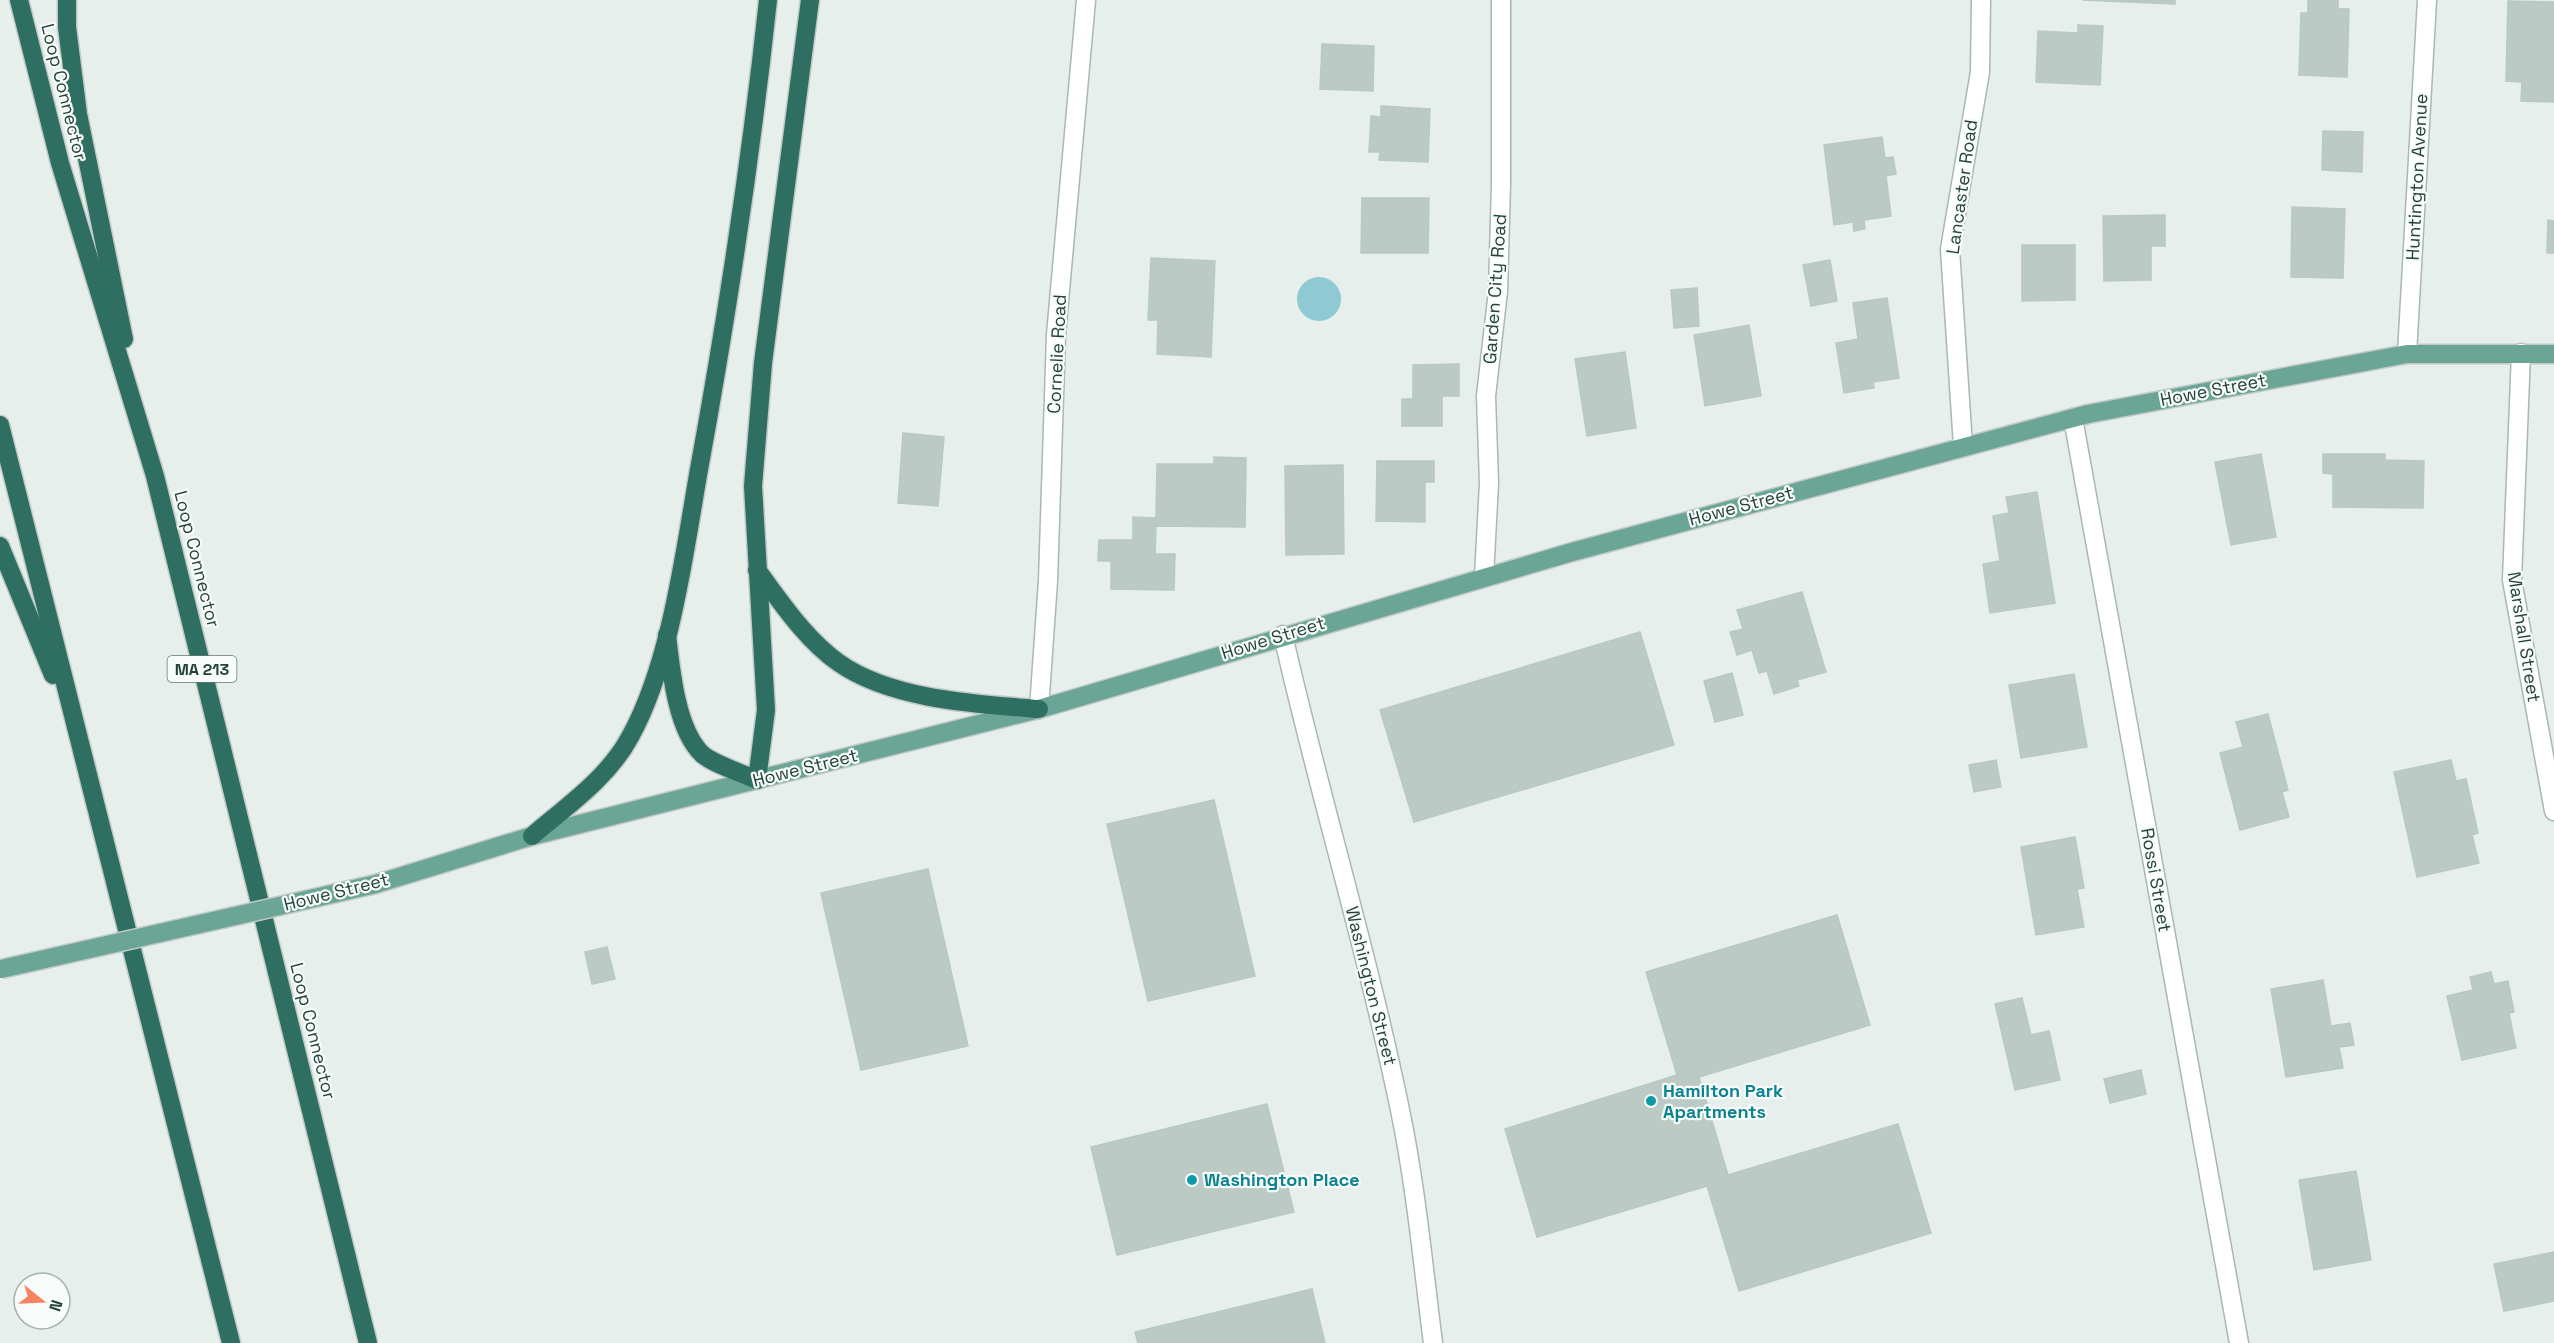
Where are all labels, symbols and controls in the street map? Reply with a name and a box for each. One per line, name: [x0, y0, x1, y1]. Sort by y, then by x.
street label: Loop Connector: [36, 21, 93, 163]
street label: Huntington Avenue: [2401, 93, 2432, 261]
street label: Lancaster Road: [1941, 118, 1982, 256]
street label: Garden City Road: [1478, 213, 1511, 365]
street label: Cornelie Road: [1042, 294, 1071, 414]
street label: Howe Street: [2158, 368, 2268, 411]
street label: Howe Street: [1686, 481, 1796, 531]
street label: Loop Connector: [169, 488, 226, 630]
street label: Marshall Street: [2503, 570, 2546, 704]
street label: Howe Street: [1218, 611, 1328, 664]
road number: MA 213: [168, 656, 236, 682]
street label: Howe Street: [750, 743, 860, 792]
street label: Rossi Street: [2136, 826, 2177, 934]
street label: Howe Street: [281, 867, 391, 916]
street label: Washington Street: [1341, 904, 1402, 1068]
street label: Loop Connector: [285, 960, 342, 1102]
place label: Hamilton Park Apartments: [1663, 1079, 1783, 1123]
marker: Hamilton Park Apartments: [1644, 1094, 1658, 1108]
place label: Washington Place: [1204, 1168, 1360, 1191]
marker: Washington Place: [1185, 1173, 1199, 1187]
north arrow: [12, 1271, 72, 1331]
text: N: [44, 1297, 67, 1314]

